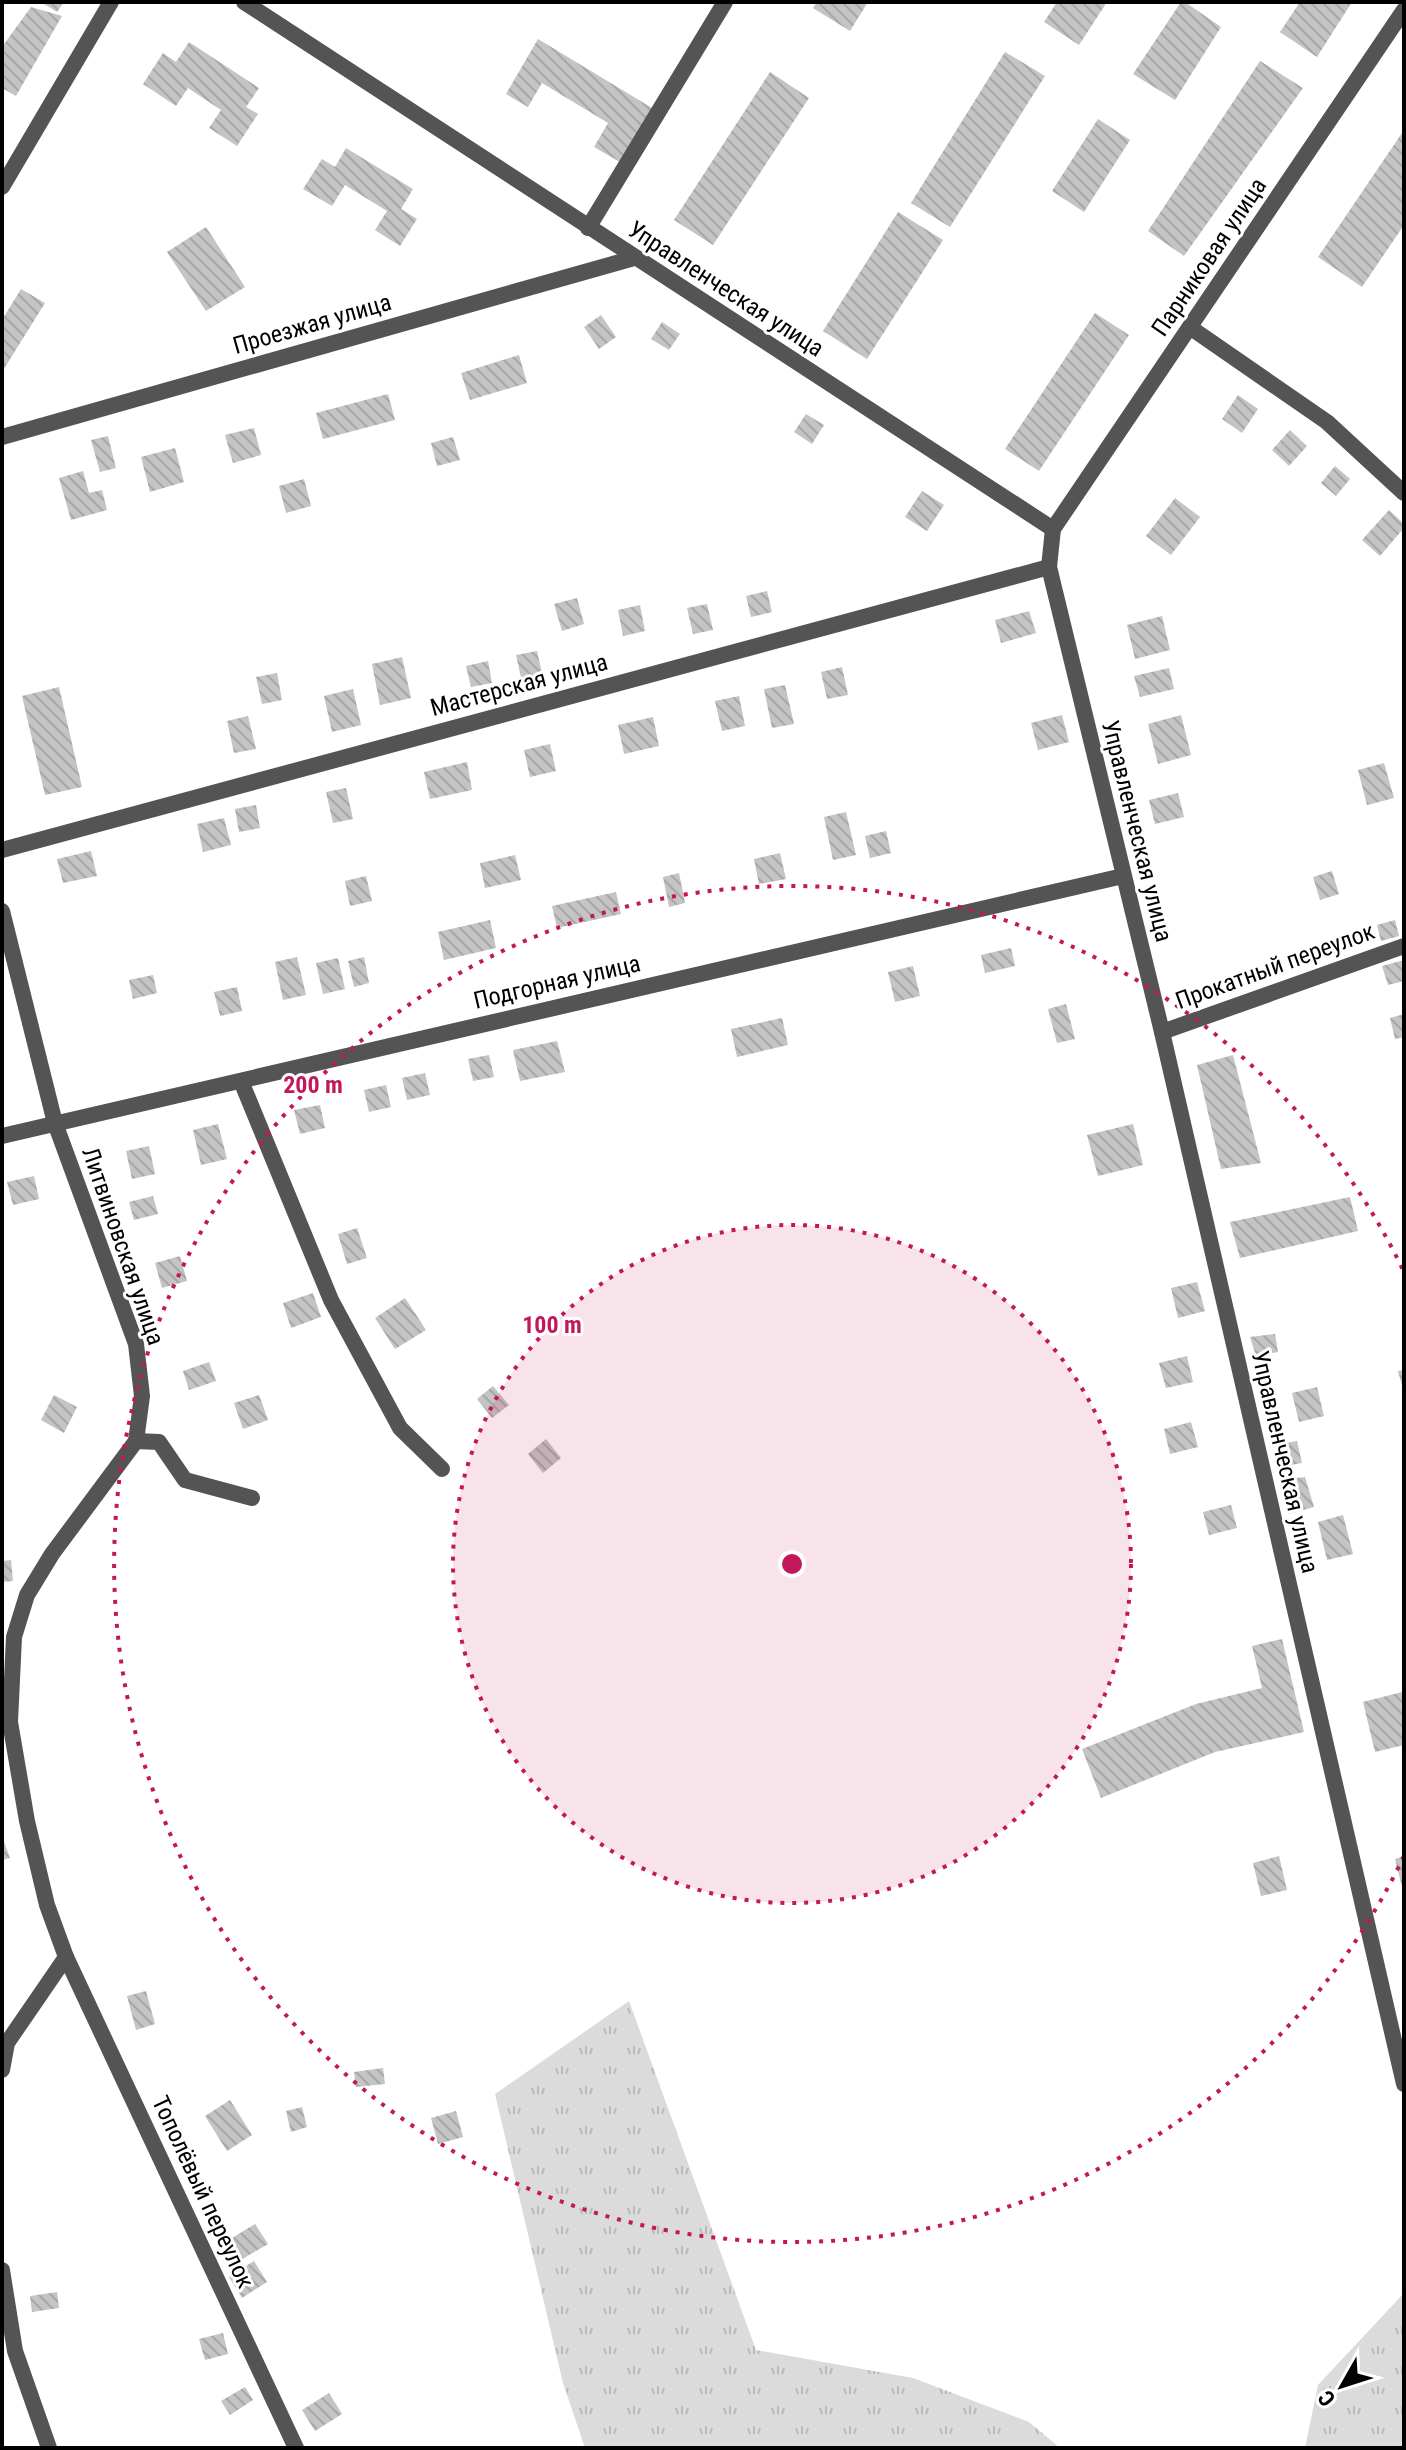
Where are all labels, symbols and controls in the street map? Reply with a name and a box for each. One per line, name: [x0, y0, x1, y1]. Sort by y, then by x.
street label: Парниковая улица: [1146, 173, 1272, 341]
street label: Управленческая улица: [623, 215, 829, 363]
street label: Проезжая улица: [230, 288, 394, 360]
street label: Мастерская улица: [427, 648, 611, 722]
street label: Управленческая улица: [1096, 717, 1178, 945]
street label: Прокатный переулок: [1172, 917, 1379, 1015]
street label: Подгорная улица: [471, 949, 643, 1015]
text: 200 m: [283, 1071, 343, 1099]
street label: Литвиновская улица: [76, 1144, 170, 1348]
text: 100 m: [522, 1311, 582, 1339]
street label: Управленческая улица: [1246, 1348, 1324, 1576]
centre of rings: [778, 1550, 806, 1578]
street label: Тополёвый переулок: [146, 2091, 260, 2293]
north arrow: [1302, 2346, 1382, 2426]
text: С: [1313, 2386, 1341, 2411]

